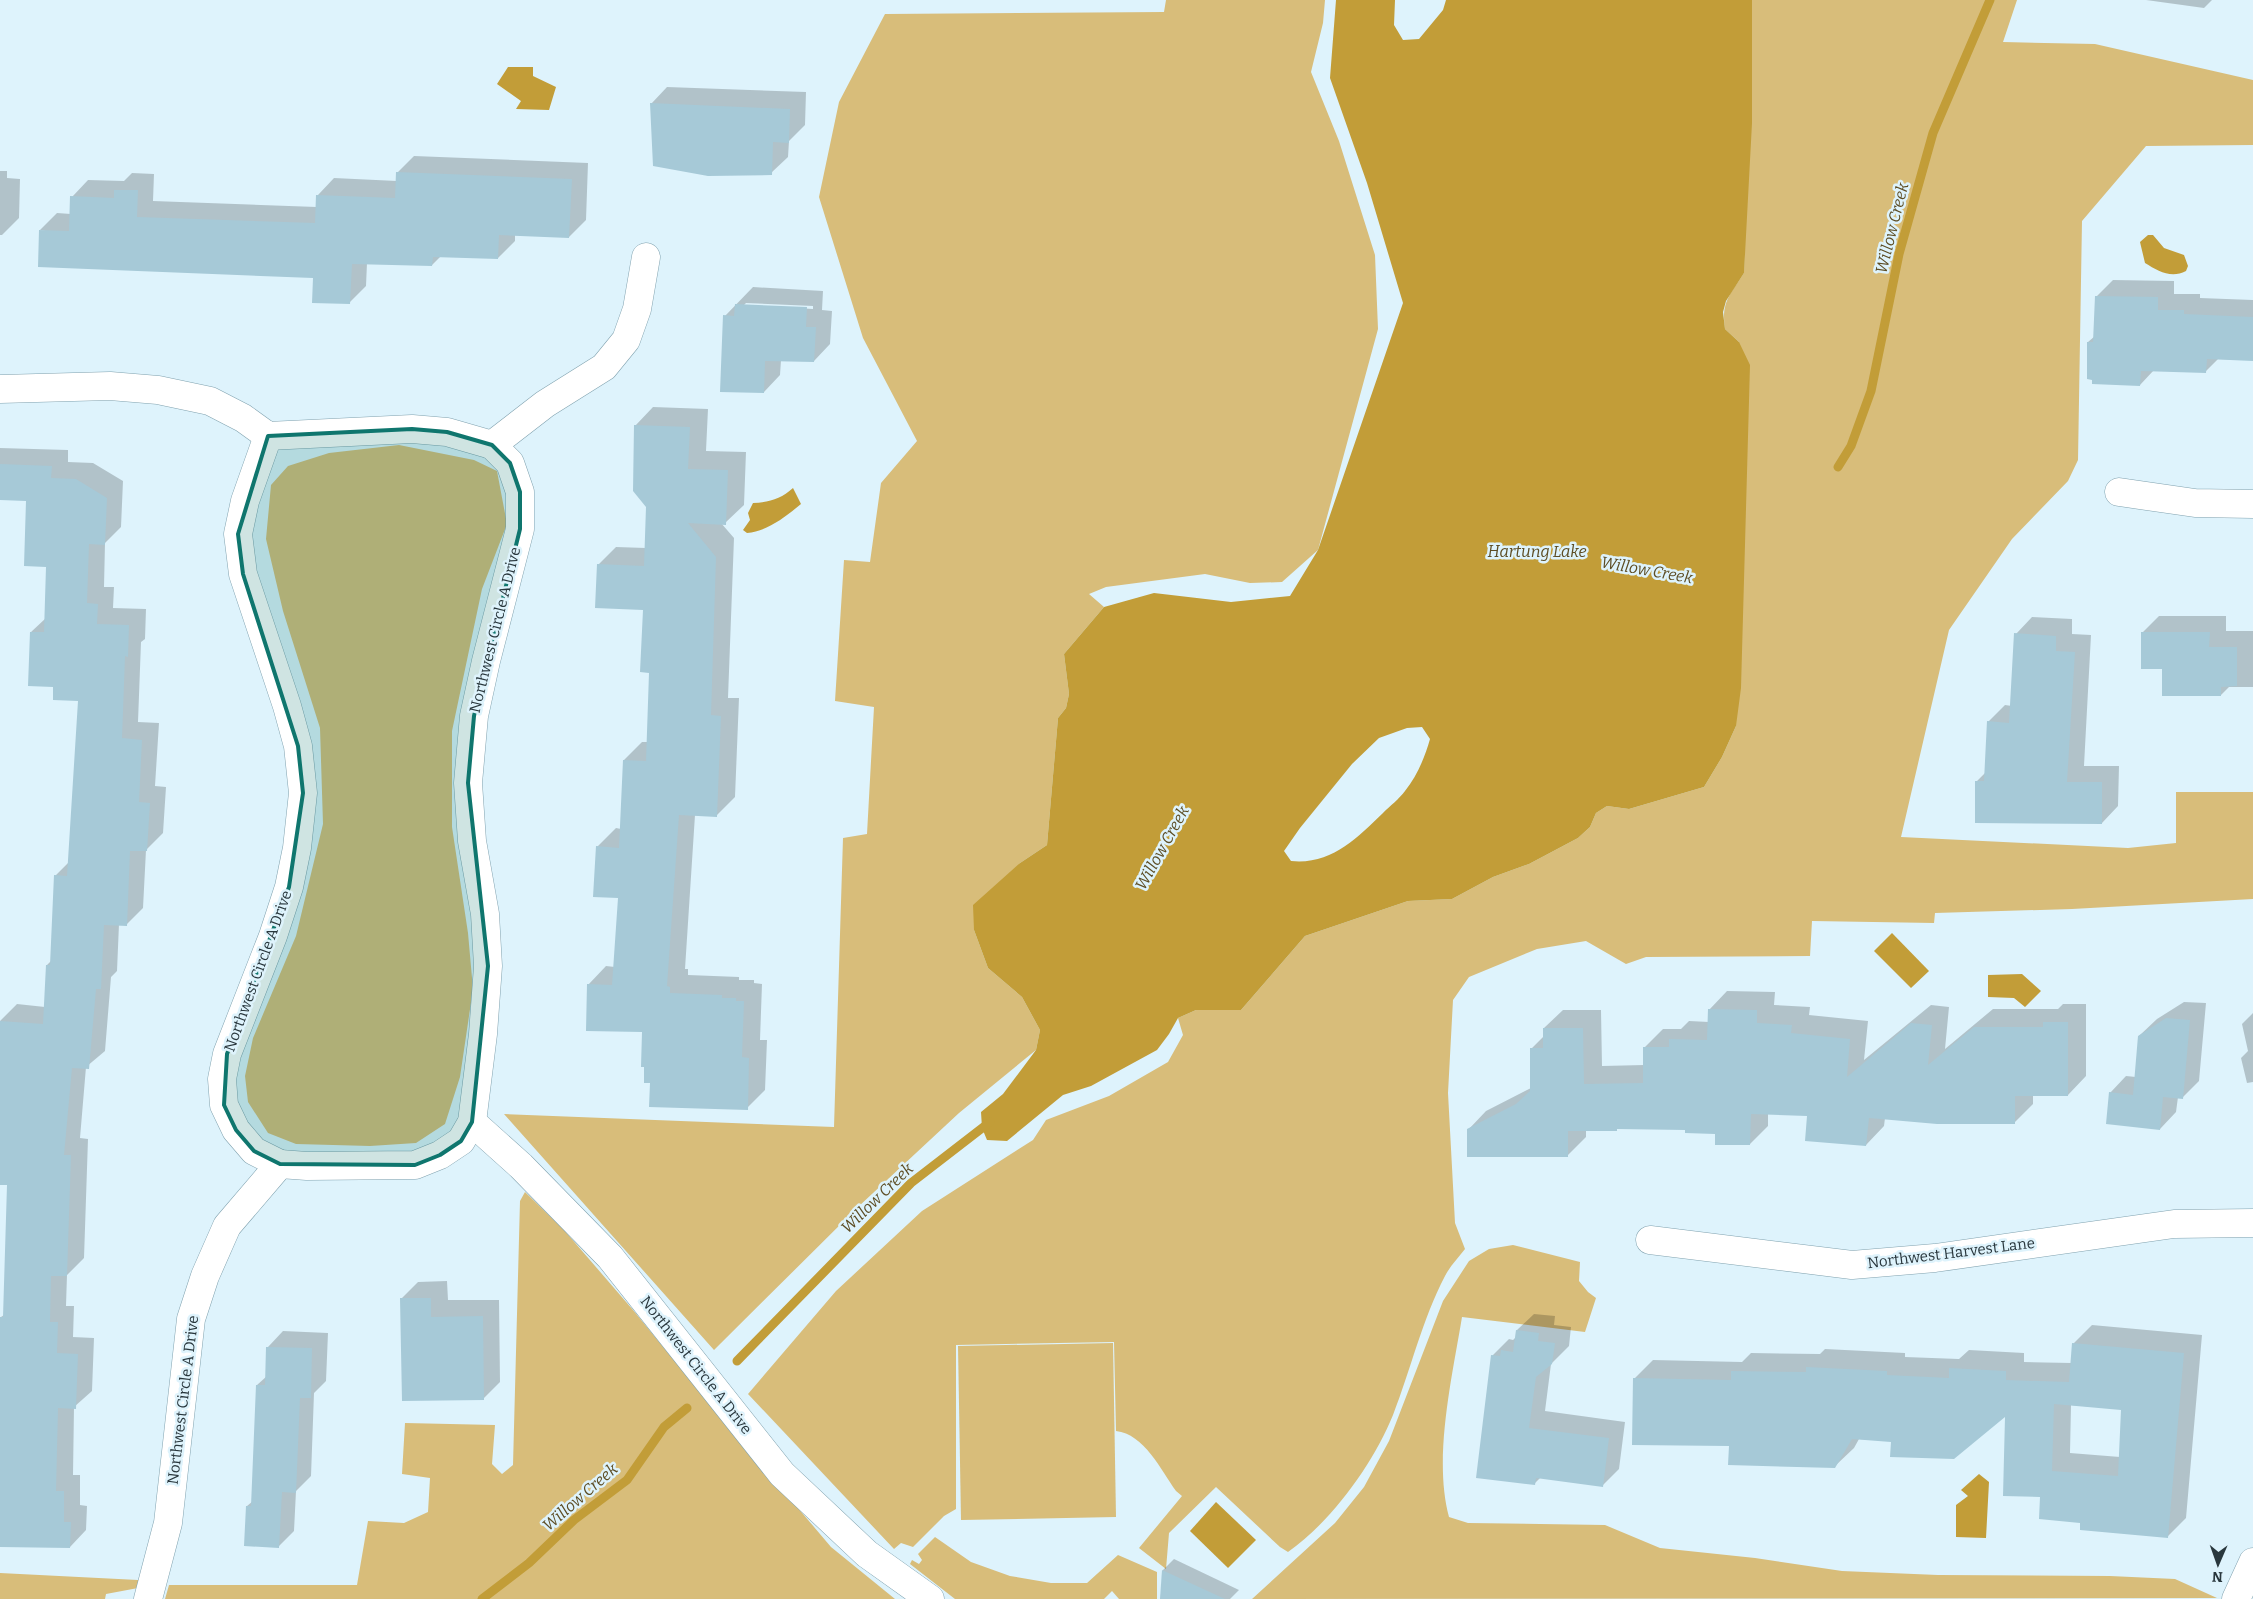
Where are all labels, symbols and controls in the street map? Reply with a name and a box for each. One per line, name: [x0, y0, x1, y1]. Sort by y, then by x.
water label: Willow Creek: [1872, 180, 1913, 275]
water label: Hartung Lake: [1487, 542, 1587, 561]
street label: Northwest Circle A Drive: [466, 545, 524, 715]
water label: Willow Creek: [1600, 553, 1695, 587]
water label: Willow Creek: [1131, 802, 1193, 893]
street label: Northwest Circle A Drive: [220, 888, 296, 1054]
water label: Willow Creek: [837, 1159, 917, 1237]
street label: Northwest Harvest Lane: [1866, 1234, 2036, 1272]
street label: Northwest Circle A Drive: [637, 1292, 755, 1438]
street label: Northwest Circle A Drive: [164, 1314, 202, 1486]
water label: Willow Creek: [539, 1459, 622, 1535]
north arrow: [2193, 1539, 2243, 1589]
text: N: [2212, 1568, 2223, 1585]

